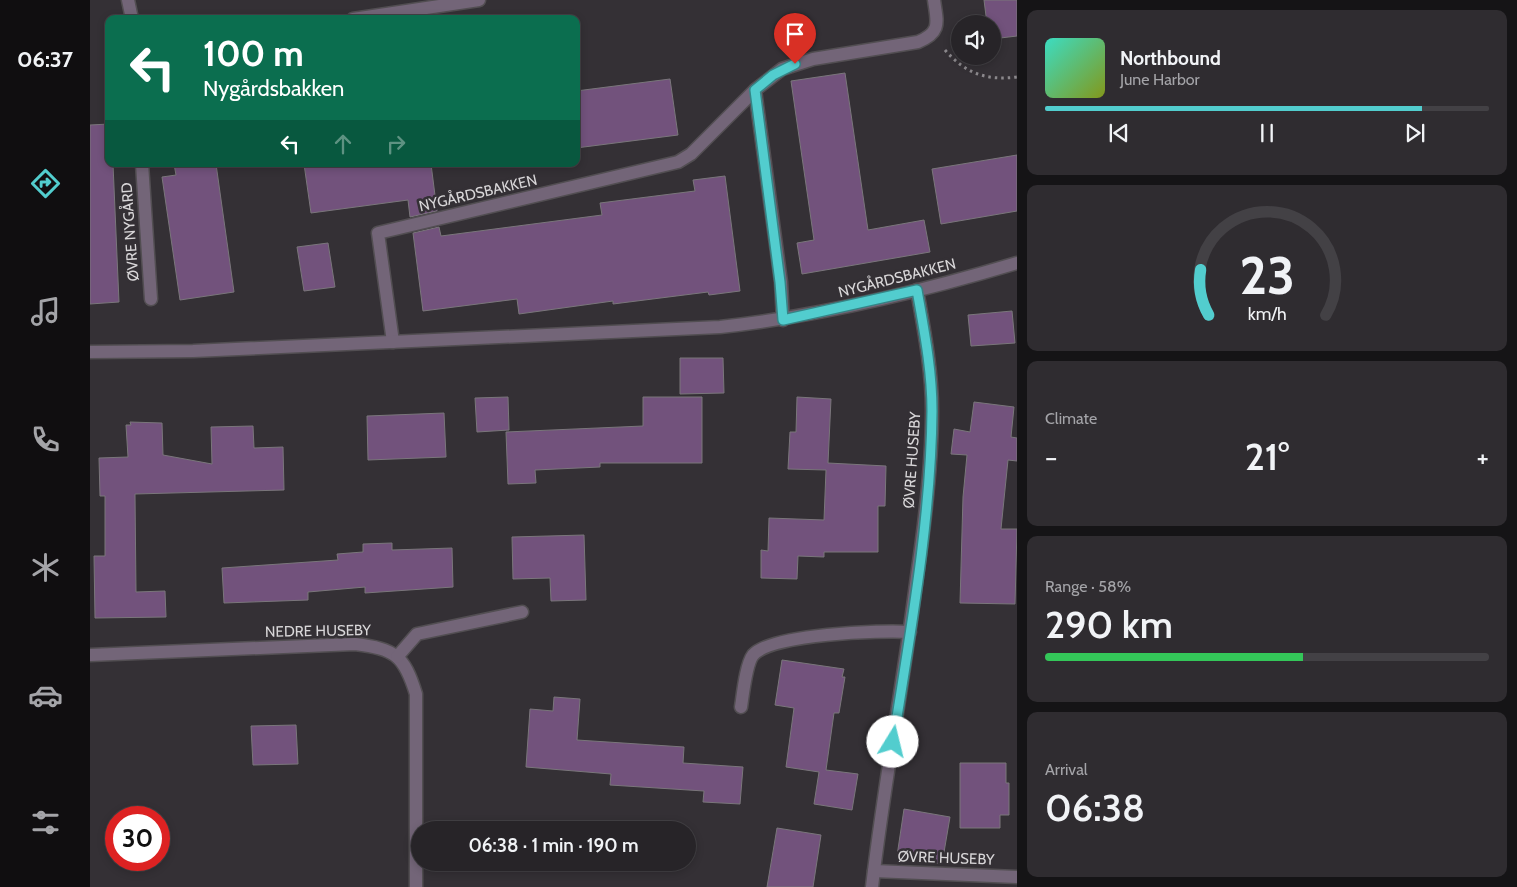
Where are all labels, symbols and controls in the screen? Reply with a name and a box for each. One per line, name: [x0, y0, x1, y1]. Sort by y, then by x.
pin: [774, 13, 816, 64]
map controls: [951, 15, 1001, 65]
button: sound: [951, 15, 1001, 65]
icon: arrive: [781, 20, 809, 48]
text: 100 m: [203, 32, 304, 75]
icon: left: [120, 35, 185, 100]
text: 06:37: [17, 46, 73, 73]
text: Northbound: [1120, 47, 1221, 70]
text: June Harbor: [1120, 70, 1200, 89]
text: Nygårdsbakken: [203, 75, 344, 102]
icon: previous: [1105, 119, 1133, 147]
icon: pause: [1253, 119, 1281, 147]
icon: next: [1401, 119, 1429, 147]
icon: left: [276, 130, 304, 158]
icon: ahead: [329, 130, 357, 158]
icon: right: [382, 130, 410, 158]
icon: directions: [28, 166, 63, 201]
street label: NYGÅRDSBAKKEN: [417, 170, 539, 215]
street label: ØVRE NYGÅRD: [117, 182, 142, 282]
text: 23: [1239, 244, 1295, 307]
street label: NYGÅRDSBAKKEN: [836, 254, 958, 301]
icon: music: [28, 294, 63, 329]
text: km/h: [1247, 303, 1287, 324]
text: Climate: [1045, 409, 1097, 428]
street label: ØVRE HUSEBY: [900, 411, 924, 509]
icon: phone: [28, 422, 63, 457]
text: 21°: [1245, 433, 1289, 480]
text: −: [1045, 440, 1057, 474]
text: +: [1477, 440, 1489, 474]
icon: climate: [28, 550, 63, 585]
text: Range · 58%: [1045, 577, 1131, 596]
text: 290 km: [1045, 601, 1173, 648]
street label: NEDRE HUSEBY: [265, 621, 372, 641]
icon: car: [28, 678, 63, 713]
position arrow: [866, 715, 918, 767]
text: Arrival: [1045, 760, 1088, 779]
text: 06:38: [1045, 784, 1145, 831]
icon: filters: [28, 805, 63, 840]
speed limit sign: 30: [105, 806, 170, 871]
text: 06:38 · 1 min · 190 m: [468, 834, 639, 857]
street label: ØVRE HUSEBY: [897, 847, 995, 869]

